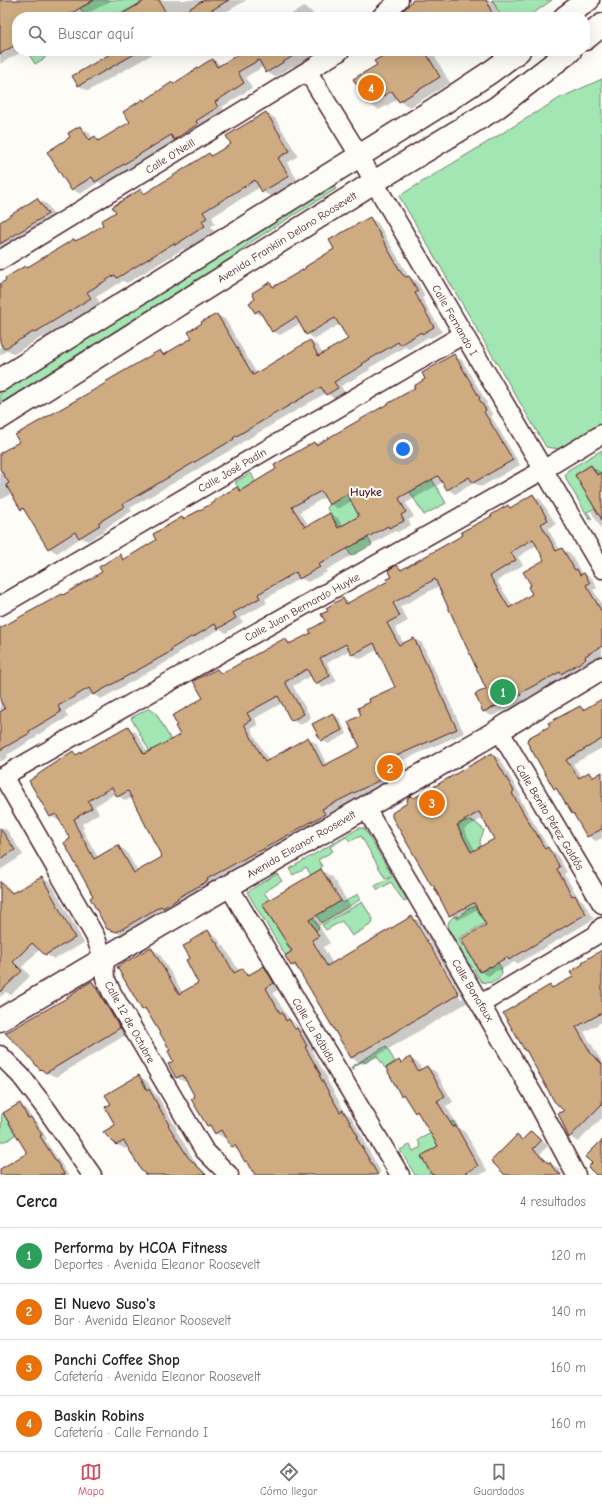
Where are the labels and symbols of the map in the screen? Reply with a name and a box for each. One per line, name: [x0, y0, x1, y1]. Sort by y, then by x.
pin: 4: [358, 73, 384, 103]
street label: Calle O'Neill: [143, 136, 197, 177]
street label: Avenida Franklin Delano Roosevelt: [215, 189, 360, 286]
street label: Calle Fernando I: [429, 283, 480, 358]
your location: [393, 439, 413, 459]
street label: Calle José Padín: [196, 446, 269, 495]
district label: Huyke: [350, 485, 382, 499]
street label: Calle Juan Bernardo Huyke: [242, 570, 362, 644]
pin: 1: [490, 677, 516, 707]
pin: 2: [377, 753, 403, 783]
street label: Calle Benito Pérez Galdós: [513, 762, 587, 873]
pin: 3: [419, 788, 445, 818]
street label: Avenida Eleanor Roosevelt: [244, 807, 359, 881]
street label: Calle Bonafoux: [449, 957, 497, 1024]
street label: Calle 12 de Octubre: [102, 979, 158, 1066]
street label: Calle La Rábida: [289, 996, 338, 1065]

